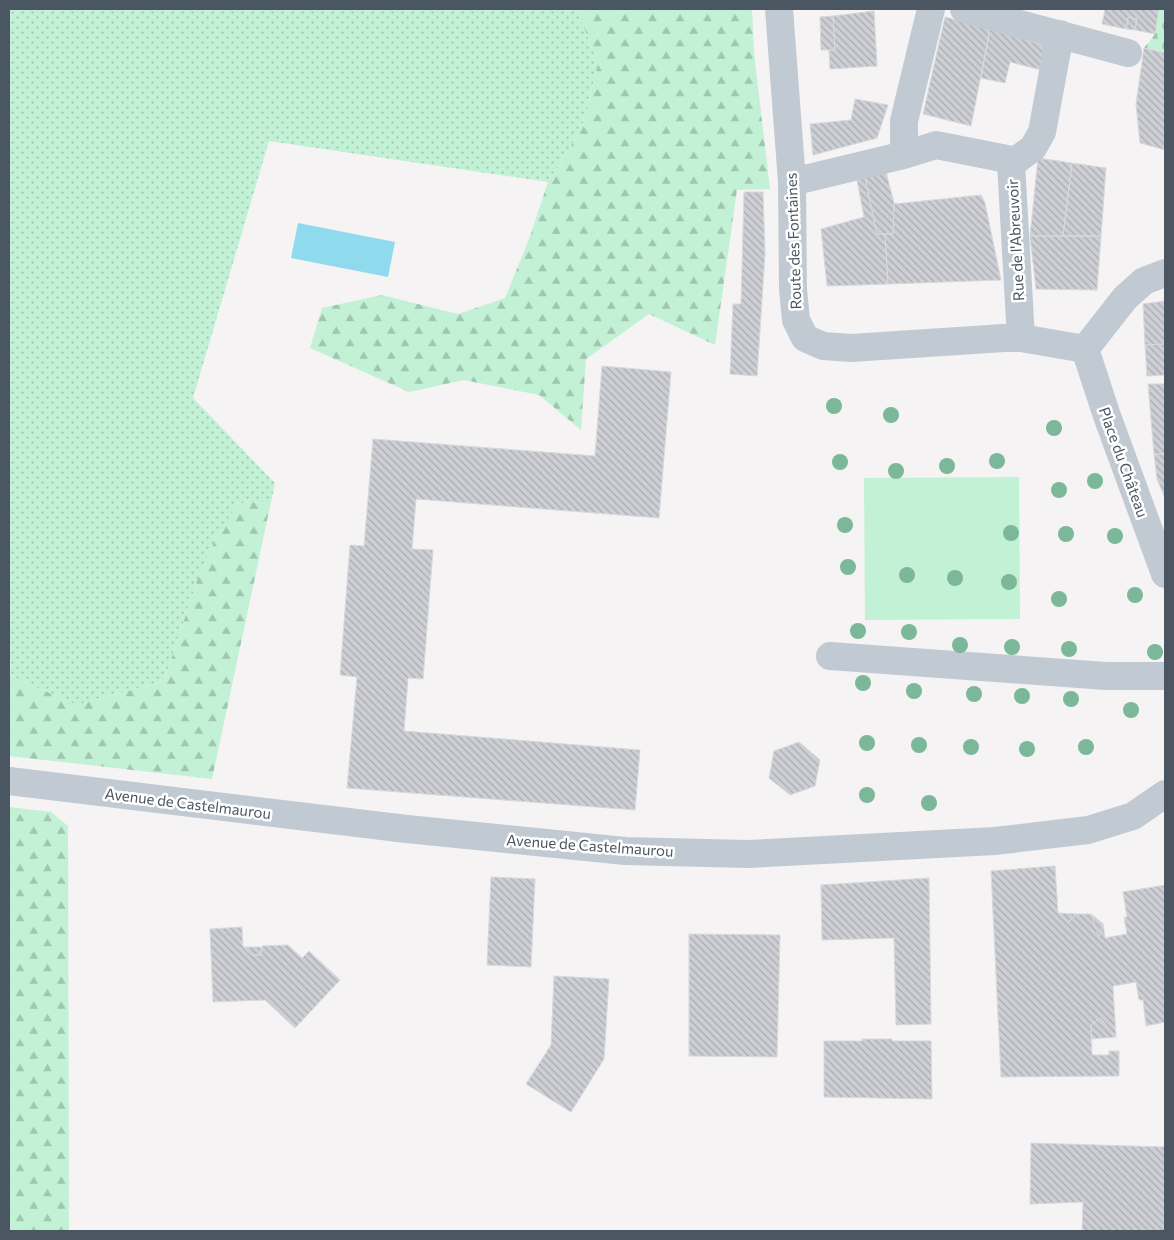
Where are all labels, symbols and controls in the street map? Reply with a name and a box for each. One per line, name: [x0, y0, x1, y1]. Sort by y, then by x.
street label: Route des Fontaines: [782, 172, 804, 310]
street label: Rue de l'Abreuvoir: [1003, 179, 1027, 301]
street label: Place du Château: [1096, 404, 1152, 520]
street label: Avenue de Castelmaurou: [104, 784, 272, 822]
street label: Avenue de Castelmaurou: [506, 830, 674, 860]

